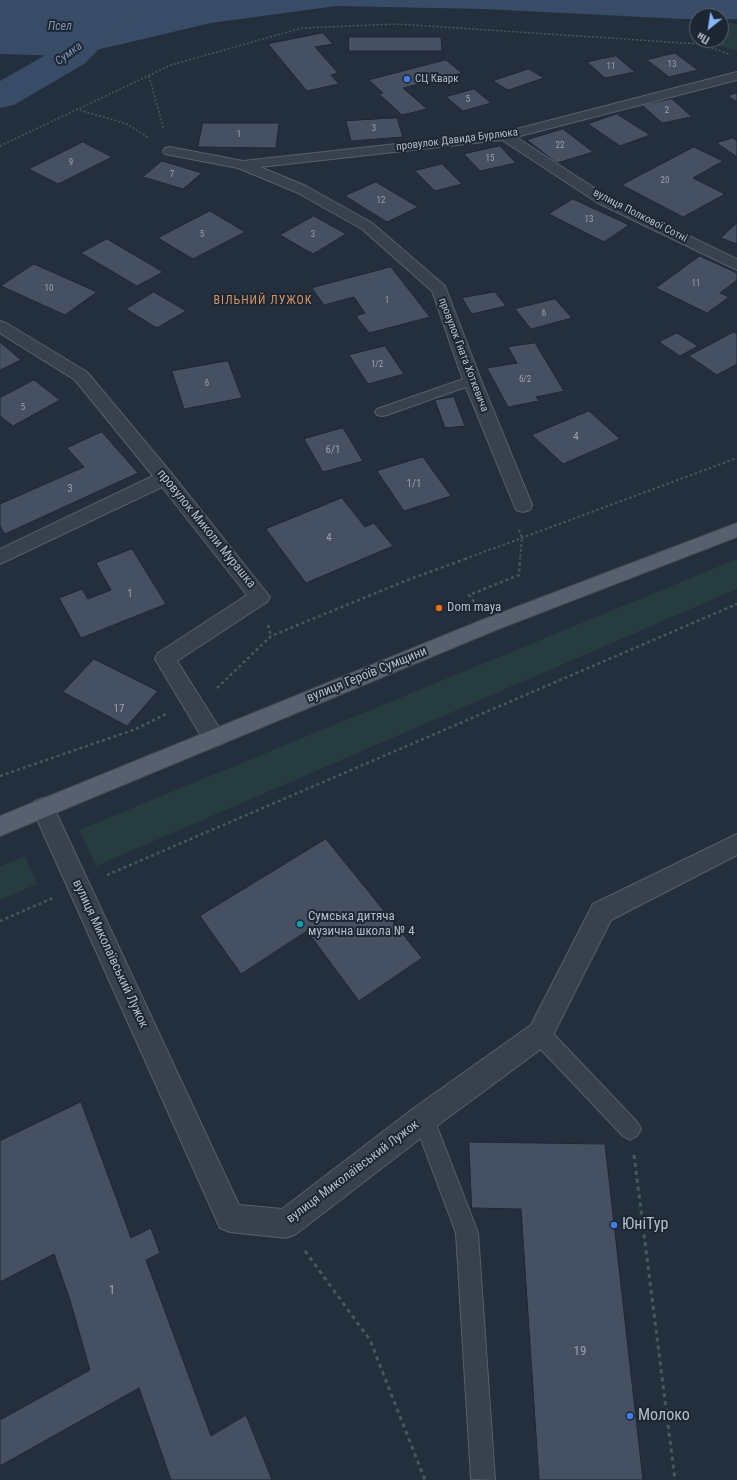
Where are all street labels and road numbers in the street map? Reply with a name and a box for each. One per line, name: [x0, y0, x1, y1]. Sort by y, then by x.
street label: провулок Давида Бурлюка: [395, 126, 519, 154]
street label: вулиця Полкової Сотні: [591, 187, 689, 245]
street label: провулок Гната Хоткевича: [435, 296, 491, 414]
street label: провулок Миколи Мурашка: [153, 466, 259, 592]
street label: вулиця Героїв Сумщини: [305, 644, 429, 706]
street label: вулиця Миколаївський Лужок: [69, 877, 151, 1031]
street label: вулиця Миколаївський Лужок: [284, 1117, 422, 1227]

